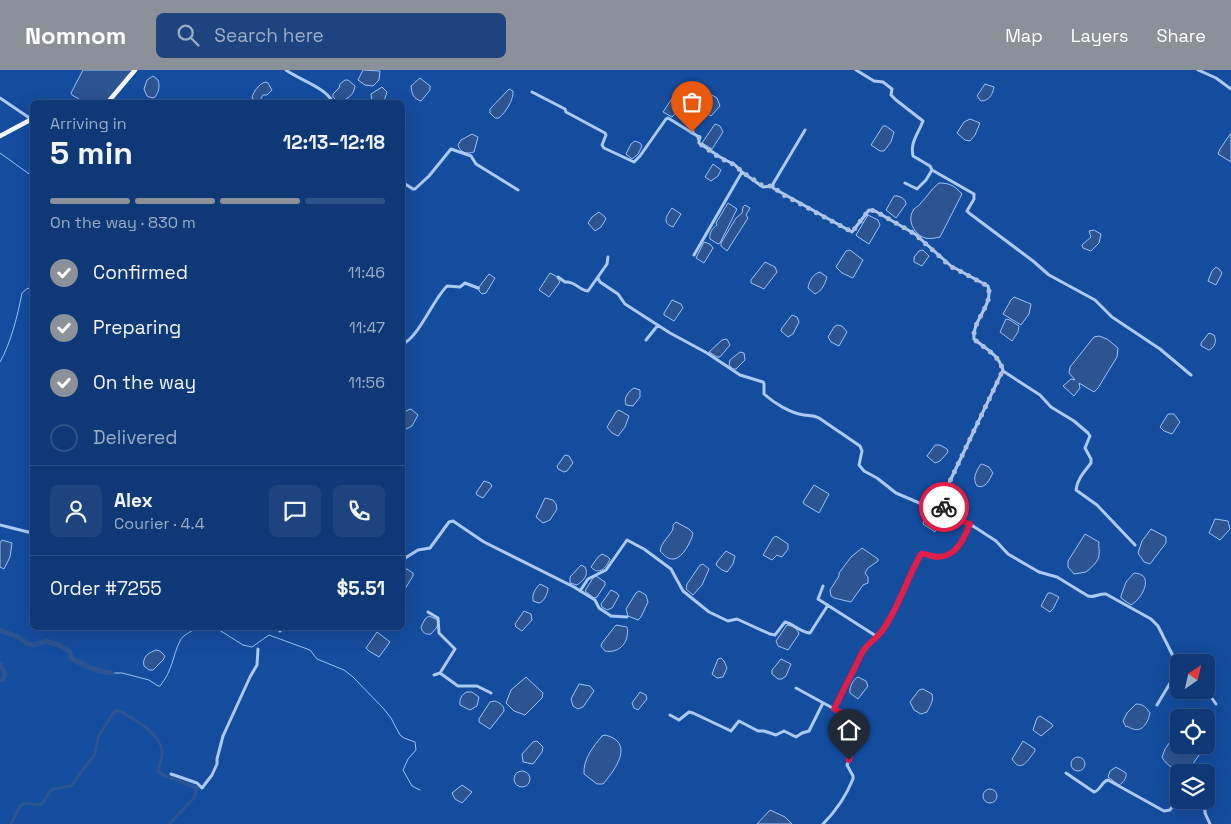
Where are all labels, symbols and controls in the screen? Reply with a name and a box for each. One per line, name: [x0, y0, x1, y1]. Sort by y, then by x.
search box: [156, 13, 506, 58]
text: Nomnom: [25, 20, 126, 51]
icon: search: [174, 21, 202, 49]
text: Search here: [214, 23, 324, 48]
text: Map: [1005, 24, 1043, 47]
text: Layers: [1071, 24, 1128, 47]
text: Share: [1156, 24, 1206, 47]
pin: [671, 81, 713, 132]
icon: bag: [678, 88, 706, 116]
text: Arriving in: [50, 113, 127, 134]
text: 12:13–12:18: [283, 130, 385, 155]
text: 5 min: [50, 133, 133, 173]
text: On the way · 830 m: [50, 212, 196, 233]
icon: check: [50, 259, 78, 287]
text: Confirmed: [93, 260, 188, 285]
text: 11:46: [348, 262, 385, 283]
icon: check: [50, 314, 78, 342]
text: Preparing: [93, 315, 181, 340]
text: 11:47: [349, 317, 385, 338]
icon: check: [50, 369, 78, 397]
text: On the way: [93, 370, 196, 395]
text: 11:56: [348, 372, 385, 393]
text: Delivered: [93, 425, 178, 450]
courier: [919, 482, 969, 532]
button: person: [50, 485, 102, 537]
button: chat: [269, 485, 321, 537]
button: phone: [333, 485, 385, 537]
text: Alex: [114, 488, 153, 513]
icon: bike: [930, 493, 958, 521]
text: Courier · 4.4: [114, 513, 205, 534]
text: Order #7255: [50, 576, 162, 601]
text: $5.51: [337, 576, 385, 601]
north arrow: [1170, 654, 1215, 699]
map controls: [1170, 654, 1215, 809]
pin: [828, 709, 870, 760]
button: locate: [1170, 709, 1215, 754]
icon: home: [835, 716, 863, 744]
button: layers: [1170, 764, 1215, 809]

